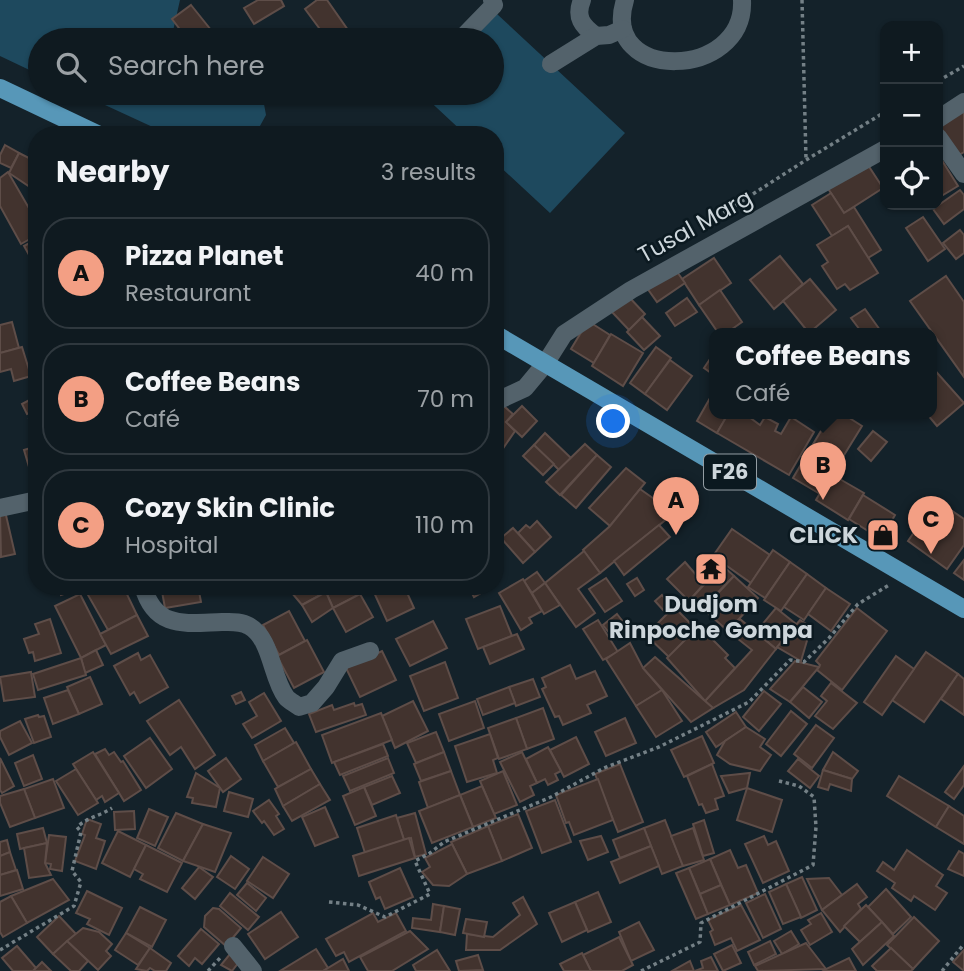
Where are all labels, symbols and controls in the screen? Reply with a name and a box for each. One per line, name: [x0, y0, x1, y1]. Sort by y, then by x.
map controls: [880, 21, 943, 210]
button: +: [880, 21, 943, 84]
search box: [28, 28, 504, 105]
icon: search: [52, 48, 90, 86]
text: Search here: [108, 48, 265, 84]
button: −: [880, 84, 943, 147]
button: locate: [880, 147, 943, 210]
text: Nearby: [56, 150, 170, 193]
text: 3 results: [381, 156, 476, 188]
street label: Tusal Marg: [632, 181, 758, 271]
text: Pizza Planet: [125, 238, 284, 274]
text: A: [73, 257, 89, 289]
text: 40 m: [415, 257, 474, 289]
text: Restaurant: [125, 277, 251, 309]
popup: [709, 328, 937, 419]
text: Coffee Beans: [735, 338, 911, 374]
text: Coffee Beans: [125, 364, 300, 400]
text: Café: [735, 377, 790, 409]
text: B: [73, 383, 89, 415]
text: 70 m: [417, 383, 474, 415]
text: Café: [125, 403, 180, 435]
your location: [596, 404, 630, 438]
pin: B: [800, 442, 846, 500]
road number: F26: [704, 454, 756, 490]
pin: A: [653, 477, 699, 535]
text: Cozy Skin Clinic: [125, 490, 335, 526]
pin: C: [908, 496, 954, 554]
text: C: [72, 509, 90, 541]
text: 110 m: [415, 509, 474, 541]
shop icon: CLICK: [864, 516, 902, 554]
place label: CLICK: [789, 519, 858, 551]
text: Hospital: [125, 529, 218, 561]
temple icon: Dudjom Rinpoche Gompa: [692, 550, 730, 588]
place label: Dudjom Rinpoche Gompa: [609, 588, 813, 646]

